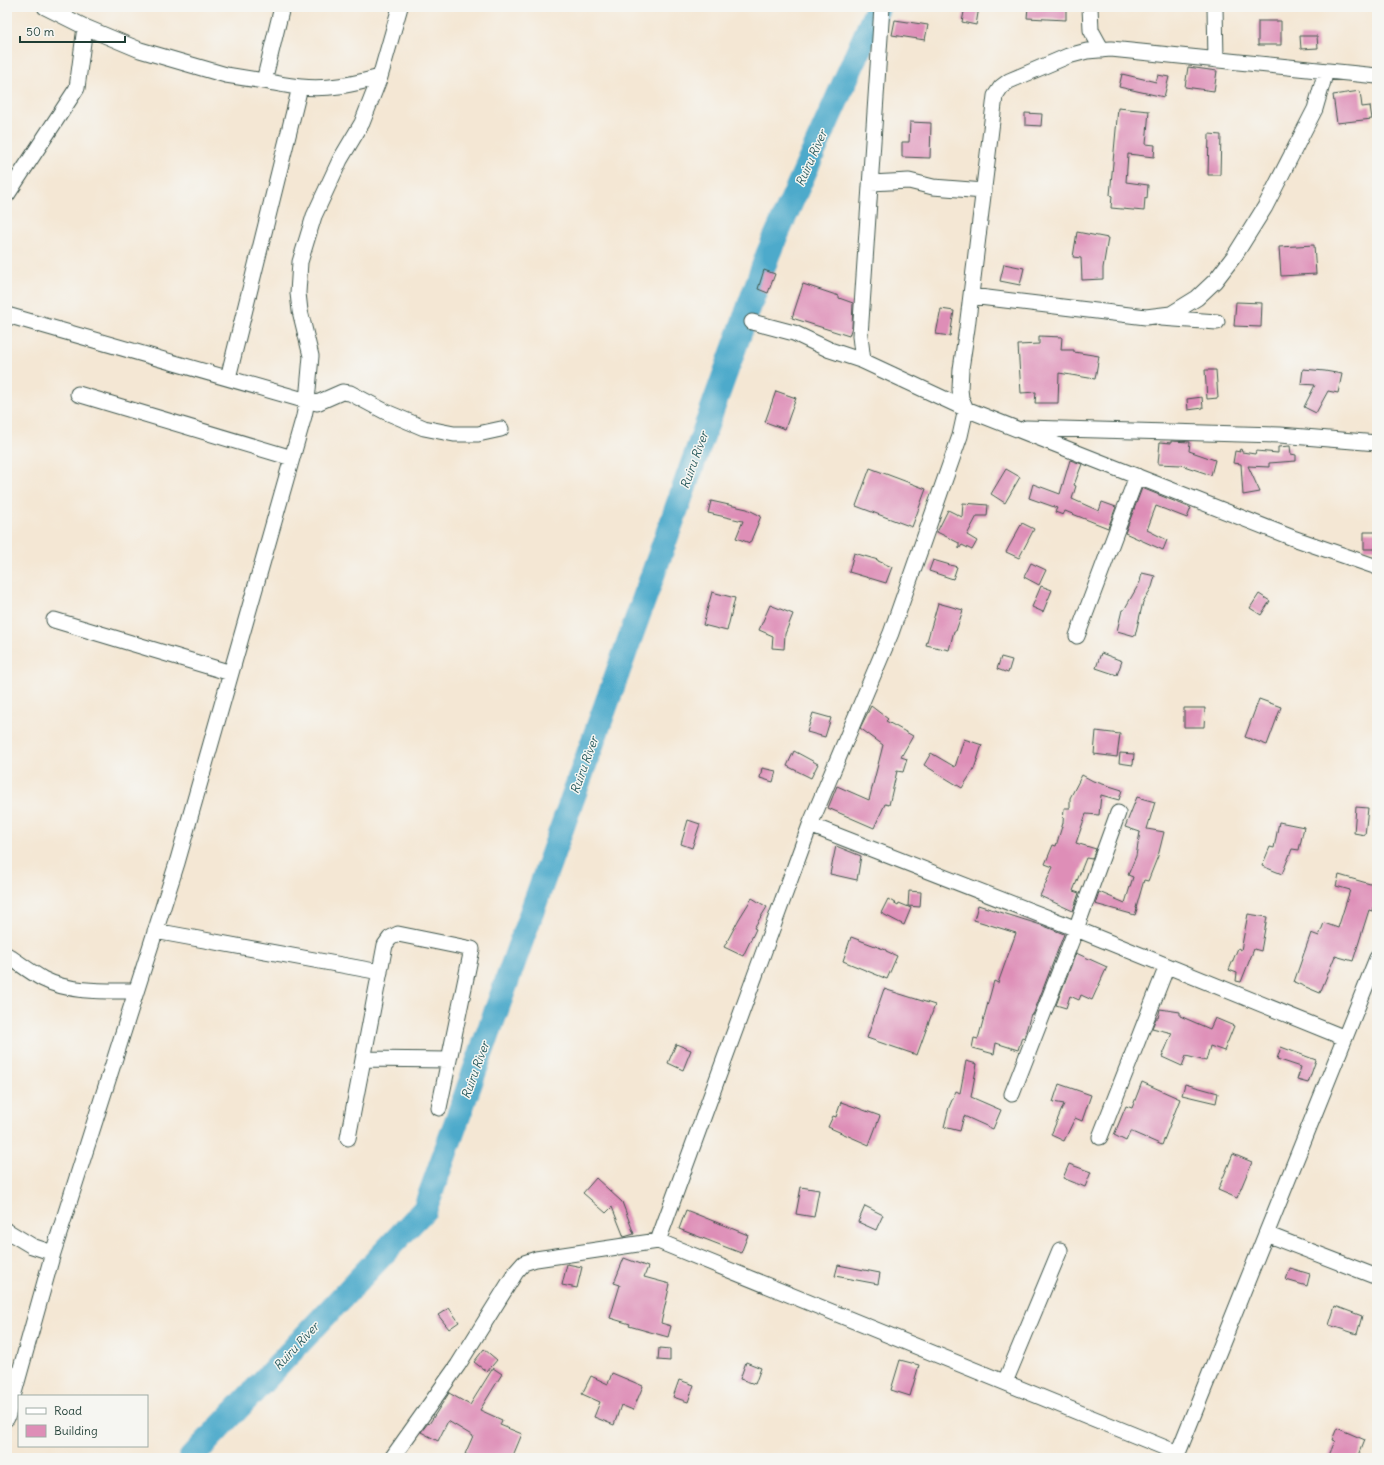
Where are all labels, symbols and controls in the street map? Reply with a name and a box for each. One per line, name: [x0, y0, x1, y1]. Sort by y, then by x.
scale bar: [20, 18, 125, 44]
text: 50 m: [26, 24, 55, 39]
water label: Ruiru River: [792, 126, 831, 188]
water label: Ruiru River: [677, 427, 712, 491]
water label: Ruiru River: [567, 732, 602, 796]
water label: Ruiru River: [458, 1037, 493, 1101]
water label: Ruiru River: [270, 1318, 323, 1373]
legend: [18, 1395, 148, 1447]
text: Road: [54, 1403, 82, 1418]
text: Building: [54, 1423, 98, 1438]

